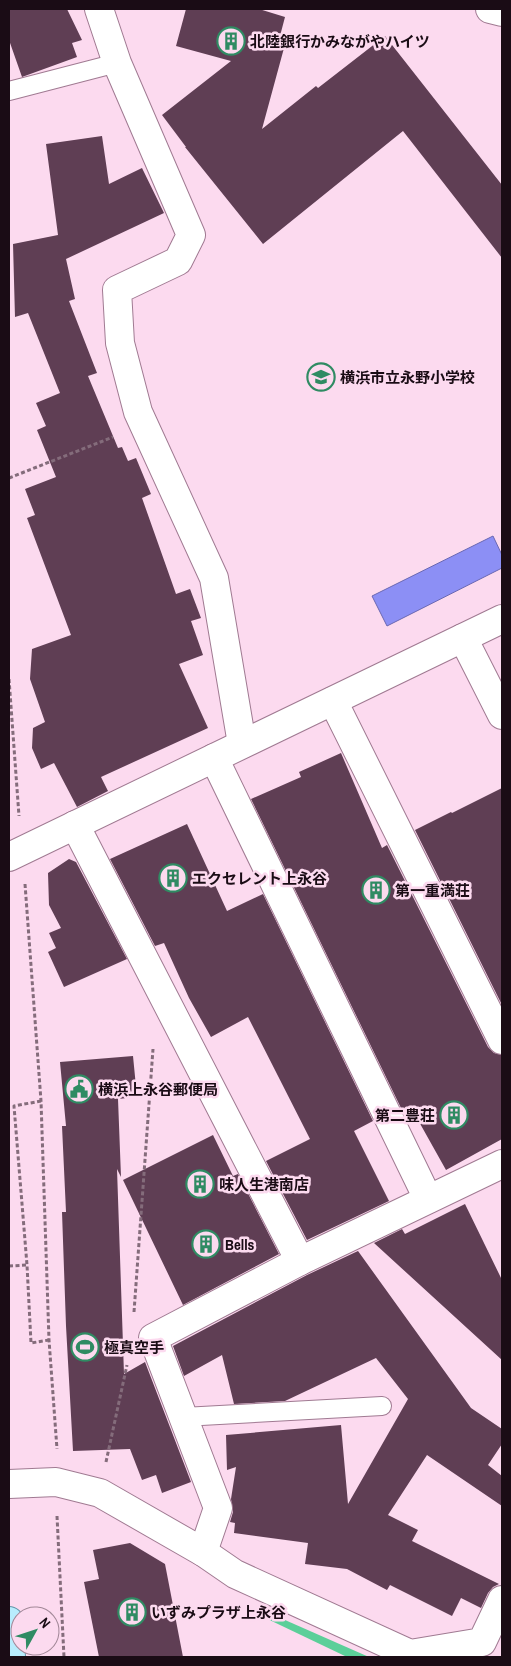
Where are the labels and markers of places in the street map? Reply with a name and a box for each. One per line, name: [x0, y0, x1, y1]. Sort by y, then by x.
building icon: 北陸銀行かみながやハイツ: [216, 26, 246, 56]
place label: 北陸銀行かみながやハイツ: [250, 31, 430, 52]
school or university icon: 横浜市立永野小学校: [306, 362, 336, 392]
place label: 横浜市立永野小学校: [340, 367, 475, 388]
building icon: エクセレント上永谷: [158, 863, 188, 893]
place label: エクセレント上永谷: [192, 868, 327, 889]
building icon: 第一重満荘: [361, 875, 391, 905]
place label: 第一重満荘: [395, 880, 470, 901]
public building icon: 横浜上永谷郵便局: [64, 1074, 94, 1104]
place label: 横浜上永谷郵便局: [98, 1079, 218, 1100]
building icon: 第二豊荘: [439, 1100, 469, 1130]
place label: 第二豊荘: [375, 1105, 435, 1126]
building icon: 味人生港南店: [185, 1169, 215, 1199]
place label: 味人生港南店: [219, 1174, 309, 1195]
building icon: Bells: [191, 1229, 221, 1259]
place label: Bells: [225, 1234, 255, 1255]
sports icon: 極真空手: [70, 1332, 100, 1362]
place label: 極真空手: [104, 1337, 164, 1358]
building icon: いずみプラザ上永谷: [117, 1597, 147, 1627]
place label: いずみプラザ上永谷: [151, 1602, 286, 1623]

